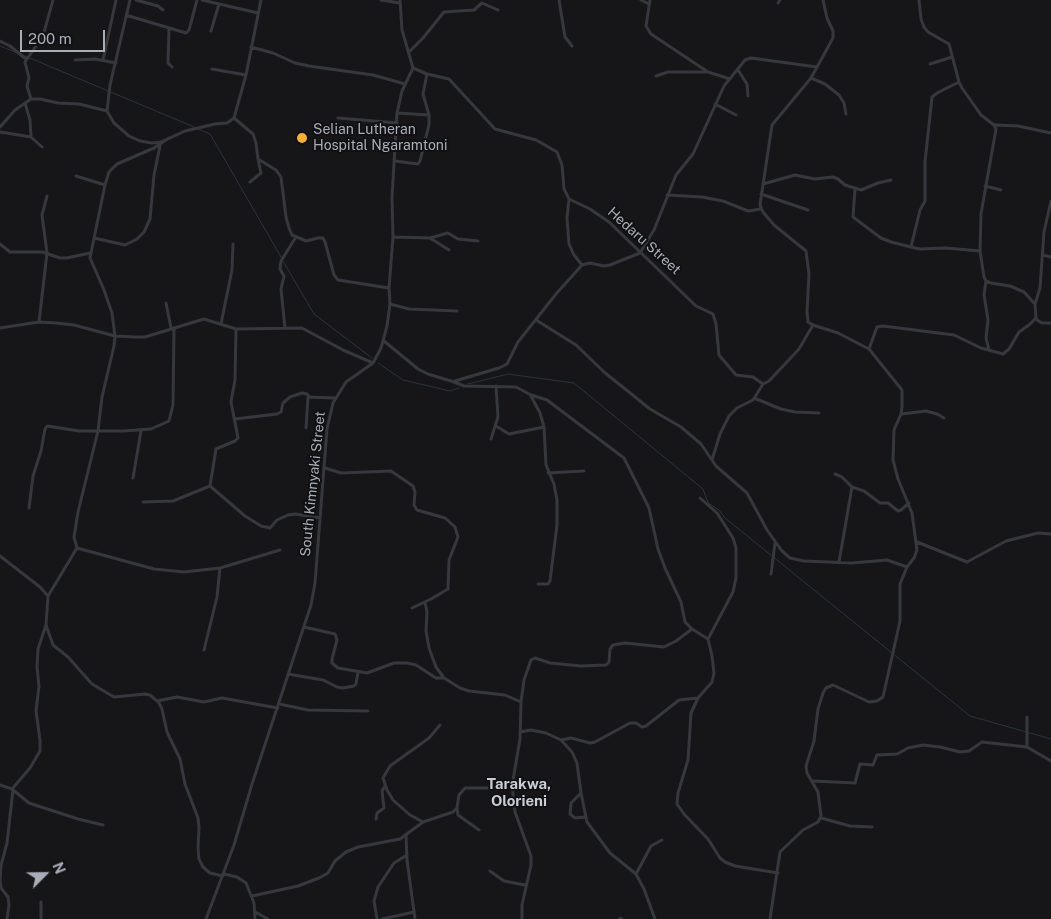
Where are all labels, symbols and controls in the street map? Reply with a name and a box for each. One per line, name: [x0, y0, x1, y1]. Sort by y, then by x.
scale bar: [22, 20, 108, 52]
text: 200 m: [28, 30, 72, 47]
place label: Selian Lutheran Hospital Ngaramtoni: [313, 122, 447, 154]
marker: Selian Lutheran Hospital Ngaramtoni: [295, 131, 309, 145]
street label: Hedaru Street: [604, 204, 684, 278]
street label: South Kimnyaki Street: [297, 410, 329, 558]
district label: Tarakwa, Olorieni: [487, 775, 551, 810]
north arrow: [20, 849, 70, 899]
text: N: [49, 860, 68, 876]

